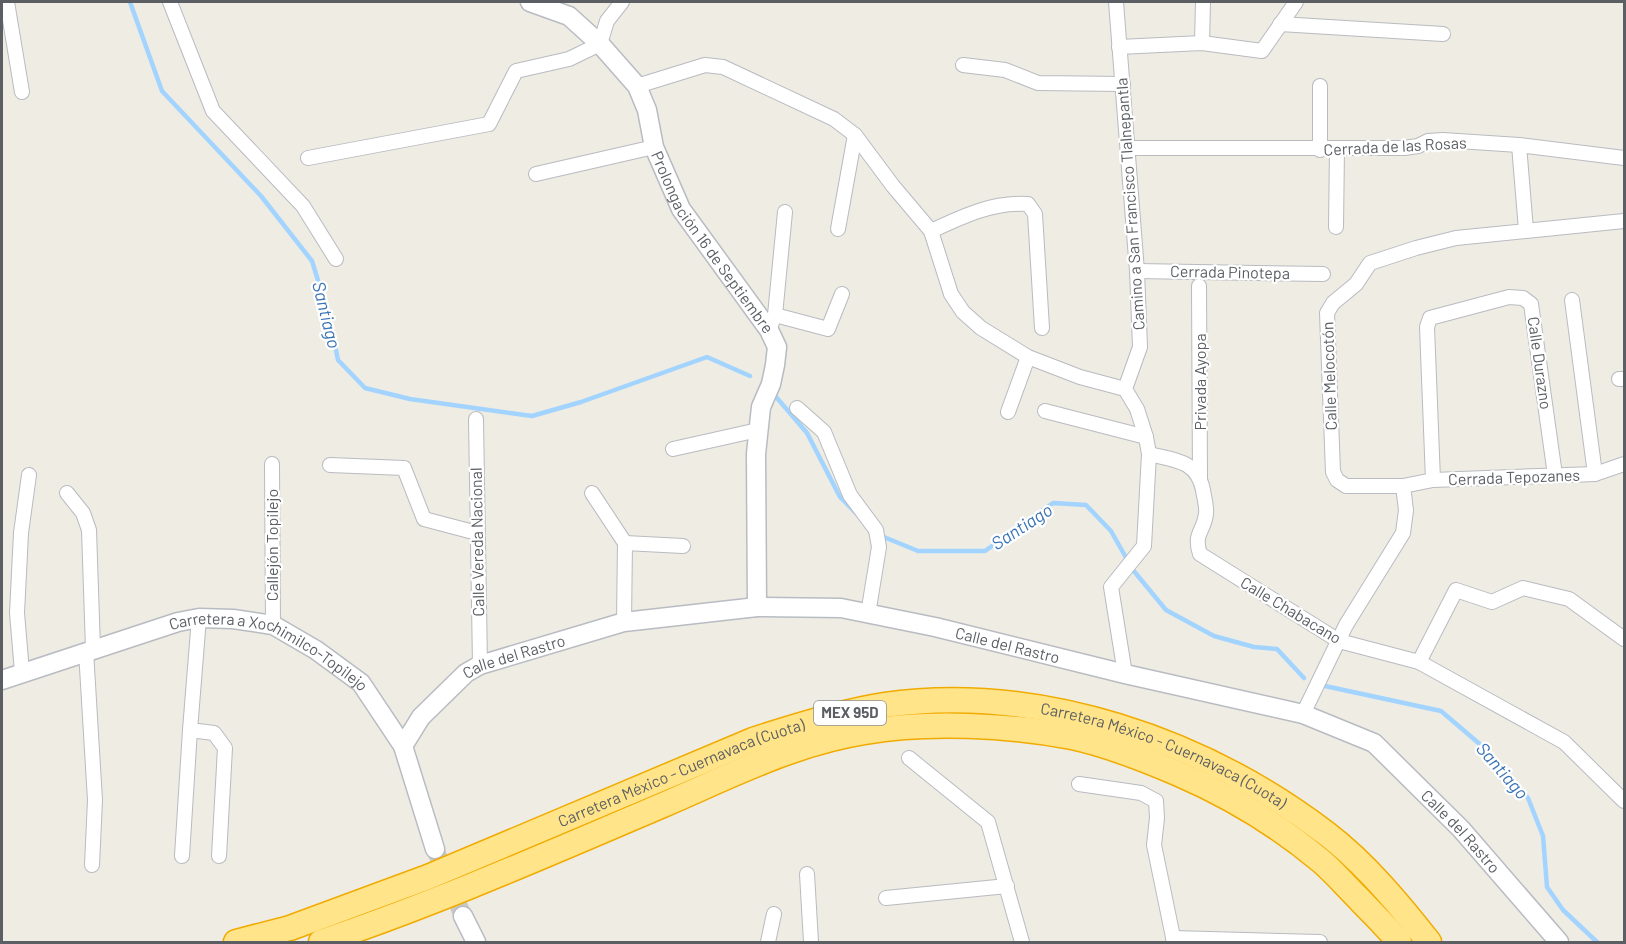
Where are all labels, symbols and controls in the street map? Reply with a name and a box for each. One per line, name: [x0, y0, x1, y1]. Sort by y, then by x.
street label: Camino a San Francisco Tlalnepantla: [1111, 77, 1148, 331]
street label: Cerrada de las Rosas: [1323, 132, 1467, 159]
street label: Prolongación 16 de Septiembre: [648, 148, 778, 337]
street label: Cerrada Pinotepa: [1170, 261, 1290, 282]
water label: Santiago: [308, 279, 346, 351]
street label: Calle Durazno: [1525, 315, 1556, 411]
street label: Calle Melocotón: [1317, 321, 1340, 431]
street label: Privada Ayopa: [1190, 333, 1209, 431]
street label: Cerrada Tepozanes: [1448, 465, 1580, 488]
street label: Calle Vereda Nacional: [466, 467, 487, 617]
street label: Callejón Topilejo: [262, 489, 281, 601]
water label: Santiago: [987, 498, 1056, 554]
street label: Calle Chabacano: [1237, 572, 1345, 647]
street label: Carretera a Xochimilco-Topilejo: [166, 608, 373, 694]
street label: Calle del Rastro: [953, 622, 1062, 667]
street label: Calle del Rastro: [459, 630, 567, 682]
street label: Carretera México - Cuernavaca (Cuota): [1039, 698, 1291, 812]
road number: MEX 95D: [814, 701, 886, 725]
street label: Carretera México - Cuernavaca (Cuota): [555, 714, 807, 830]
water label: Santiago: [1472, 737, 1533, 803]
street label: Calle del Rastro: [1418, 785, 1505, 877]

